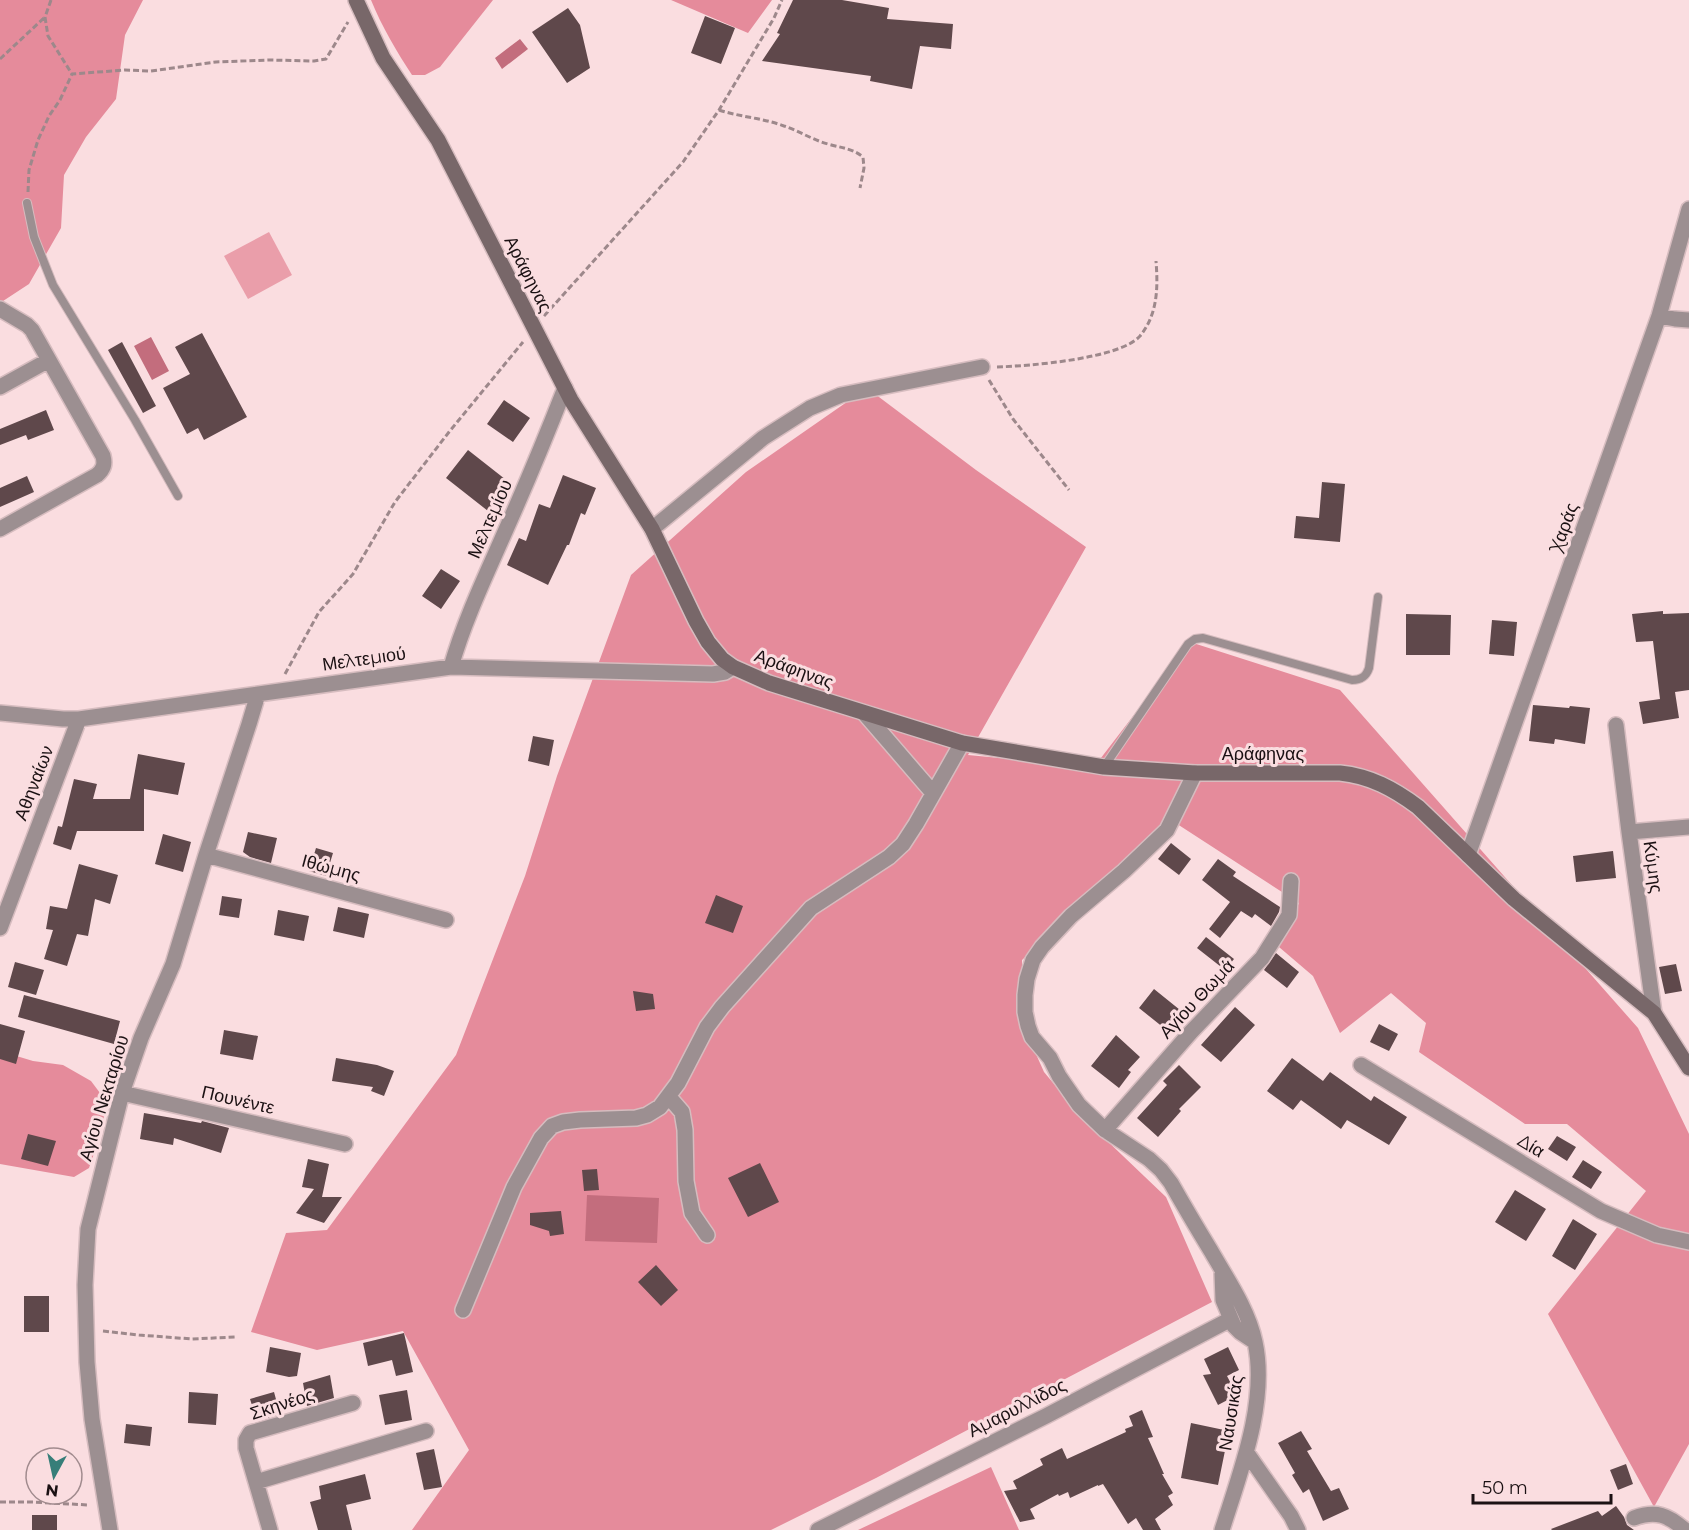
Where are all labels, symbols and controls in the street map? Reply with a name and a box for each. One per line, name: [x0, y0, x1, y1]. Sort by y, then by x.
street label: Αράφηνας: [499, 232, 557, 316]
street label: Μελτεμίου: [463, 476, 517, 562]
street label: Χαράς: [1544, 500, 1583, 557]
street label: Μελτεμιού: [321, 642, 407, 676]
street label: Αράφηνας: [752, 645, 837, 694]
street label: Αθηναίων: [10, 742, 58, 824]
street label: Αράφηνας: [1222, 743, 1305, 765]
street label: Κύμης: [1638, 839, 1668, 895]
street label: Ιθώμης: [299, 850, 363, 886]
street label: Αγίου Θωμά: [1155, 955, 1239, 1043]
street label: Αγίου Νεκταρίου: [74, 1032, 134, 1164]
street label: Πουνέντε: [199, 1081, 277, 1119]
street label: Δία: [1514, 1130, 1548, 1162]
street label: Ναυσικάς: [1214, 1373, 1248, 1452]
street label: Αμαρυλλίδος: [964, 1374, 1070, 1442]
street label: Σκηνέος: [247, 1383, 317, 1425]
north arrow: [24, 1446, 84, 1506]
scale bar: [1473, 1467, 1611, 1505]
text: 50 m: [1482, 1477, 1528, 1499]
text: N: [44, 1480, 60, 1501]

